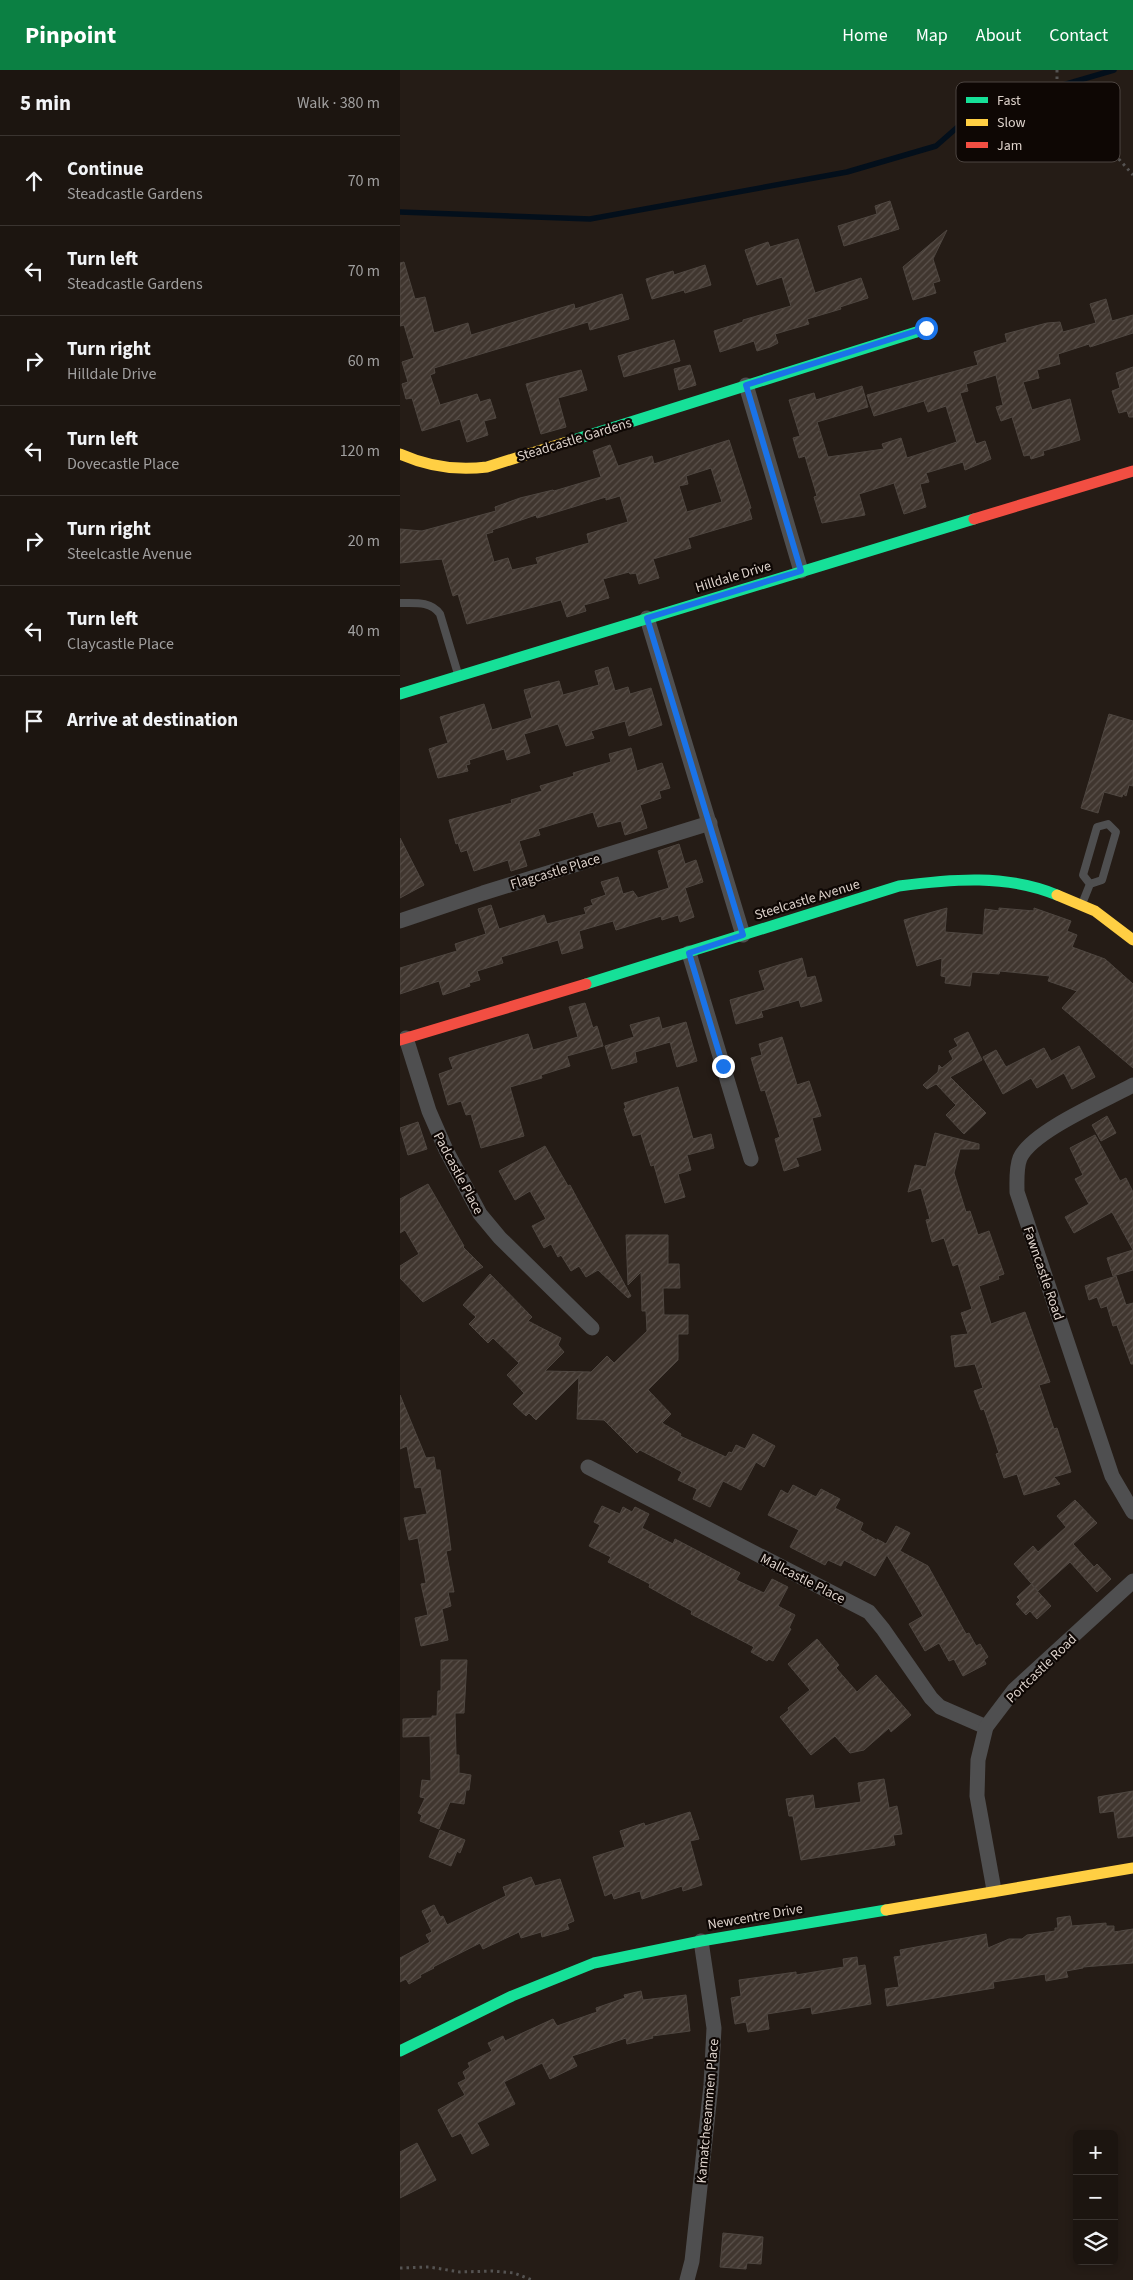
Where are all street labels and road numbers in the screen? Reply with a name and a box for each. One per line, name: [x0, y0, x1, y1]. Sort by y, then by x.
street label: Steadcastle Gardens: [515, 413, 634, 467]
street label: Hilldale Drive: [693, 556, 774, 598]
street label: Flagcastle Place: [508, 849, 603, 895]
street label: Steelcastle Avenue: [752, 874, 862, 925]
street label: Padcastle Place: [428, 1129, 488, 1218]
street label: Fawncastle Road: [1018, 1224, 1068, 1323]
street label: Mallcastle Place: [757, 1549, 849, 1609]
street label: Portcastle Road: [1002, 1630, 1082, 1708]
street label: Newcentre Drive: [706, 1899, 804, 1935]
street label: Kamatcheeammen Place: [692, 2038, 724, 2184]

